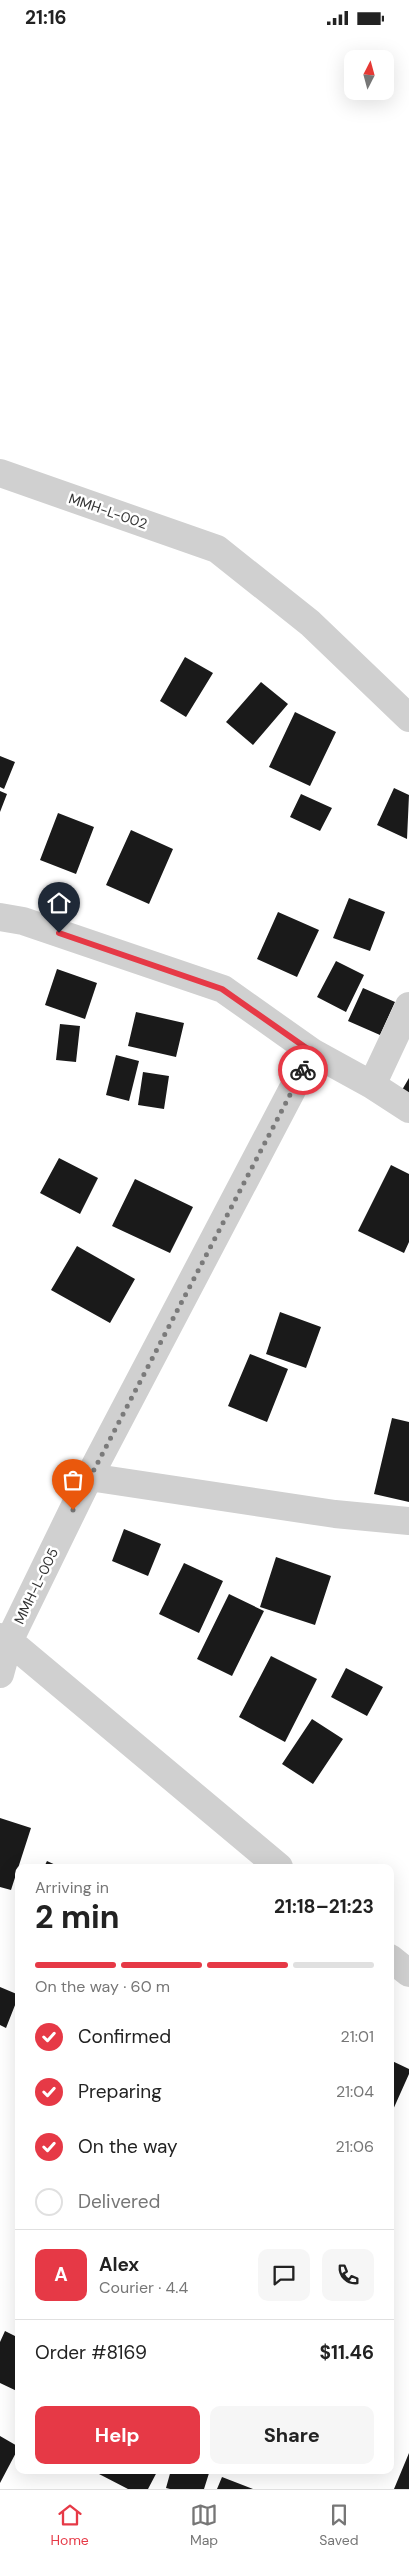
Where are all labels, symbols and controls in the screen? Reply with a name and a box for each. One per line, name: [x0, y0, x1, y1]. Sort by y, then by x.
text: 21:16: [25, 5, 67, 30]
north arrow: [344, 50, 394, 100]
map controls: [344, 50, 394, 100]
street label: MMH-L-002: [66, 489, 150, 533]
pin: [38, 882, 80, 933]
icon: home: [45, 889, 73, 917]
courier: [278, 1045, 328, 1095]
icon: bike: [289, 1056, 317, 1084]
pin: [52, 1459, 94, 1510]
icon: bag: [59, 1466, 87, 1494]
street label: MMH-L-005: [10, 1545, 62, 1627]
text: Arriving in: [35, 1877, 109, 1898]
text: 21:18–21:23: [274, 1894, 374, 1919]
text: 2 min: [35, 1896, 120, 1938]
text: On the way · 60 m: [35, 1976, 170, 1997]
icon: check: [35, 2023, 63, 2051]
text: Confirmed: [78, 2024, 171, 2049]
text: 21:01: [341, 2026, 374, 2047]
icon: check: [35, 2078, 63, 2106]
text: Preparing: [78, 2079, 162, 2104]
text: 21:04: [336, 2081, 374, 2102]
icon: check: [35, 2133, 63, 2161]
text: On the way: [78, 2134, 178, 2159]
text: 21:06: [336, 2136, 374, 2157]
text: Delivered: [78, 2189, 160, 2214]
button: chat: [258, 2249, 310, 2301]
button: phone: [322, 2249, 374, 2301]
text: Alex: [99, 2252, 139, 2277]
text: A: [54, 2262, 68, 2287]
text: Courier · 4.4: [99, 2277, 188, 2298]
text: Order #8169: [35, 2340, 147, 2365]
text: $11.46: [320, 2340, 374, 2365]
button: Help: [35, 2406, 200, 2464]
button: Share: [210, 2406, 374, 2464]
tab: Home: [51, 2501, 89, 2549]
tab: Map: [190, 2501, 218, 2549]
tab: Saved: [319, 2501, 358, 2549]

